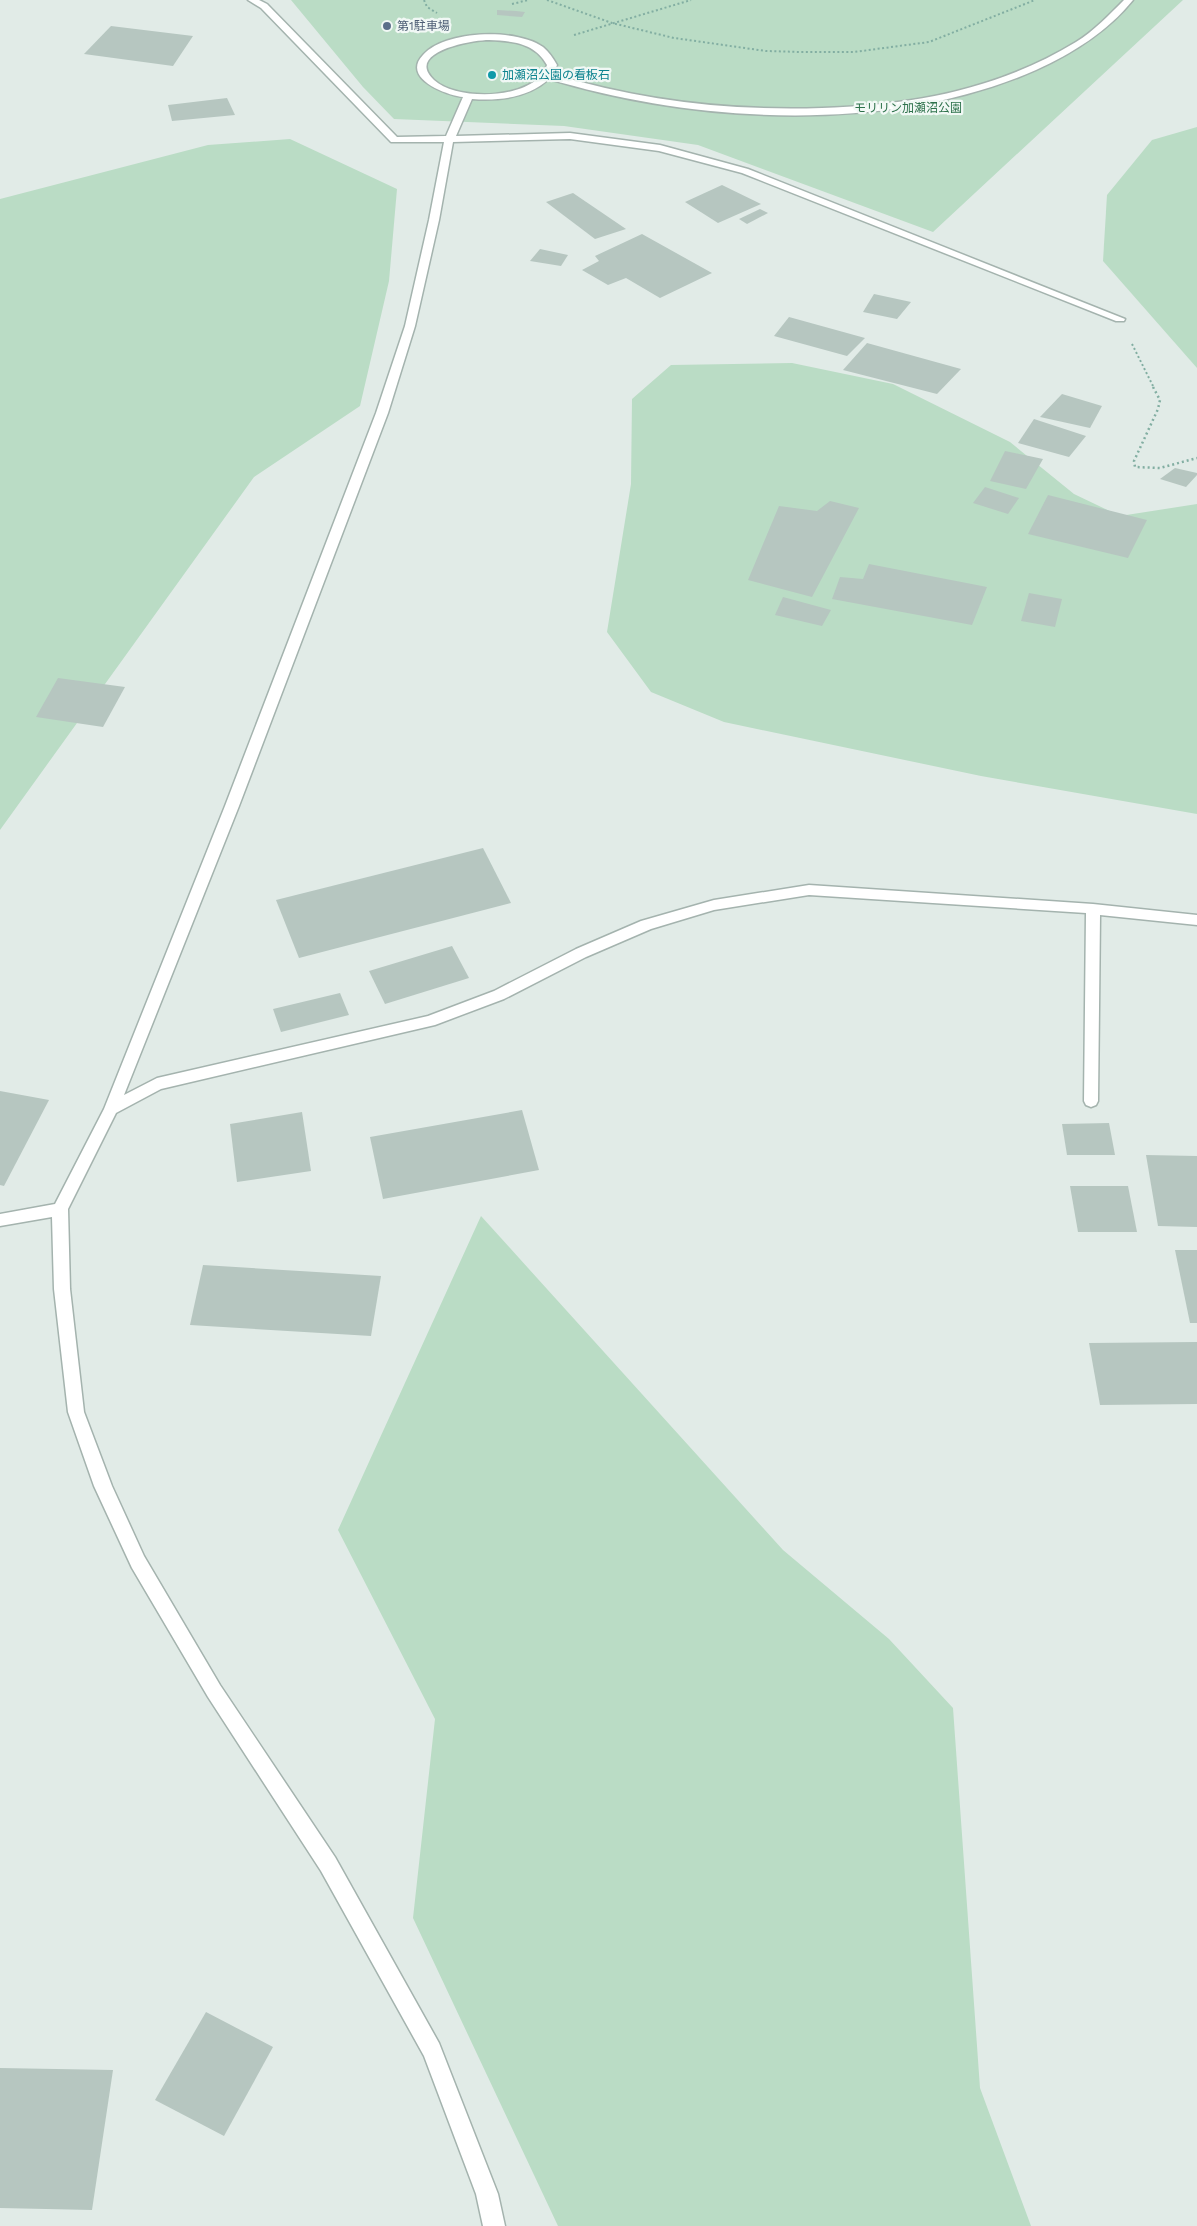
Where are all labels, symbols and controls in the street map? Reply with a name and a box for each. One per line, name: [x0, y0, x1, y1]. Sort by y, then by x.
place label: 第1駐車場: [397, 19, 450, 33]
marker: 第1駐車場: [381, 20, 393, 32]
place label: 加瀬沼公園の看板石: [502, 68, 610, 82]
marker: 加瀬沼公園の看板石: [486, 69, 498, 81]
park label: モリリン加瀬沼公園: [854, 101, 962, 115]

